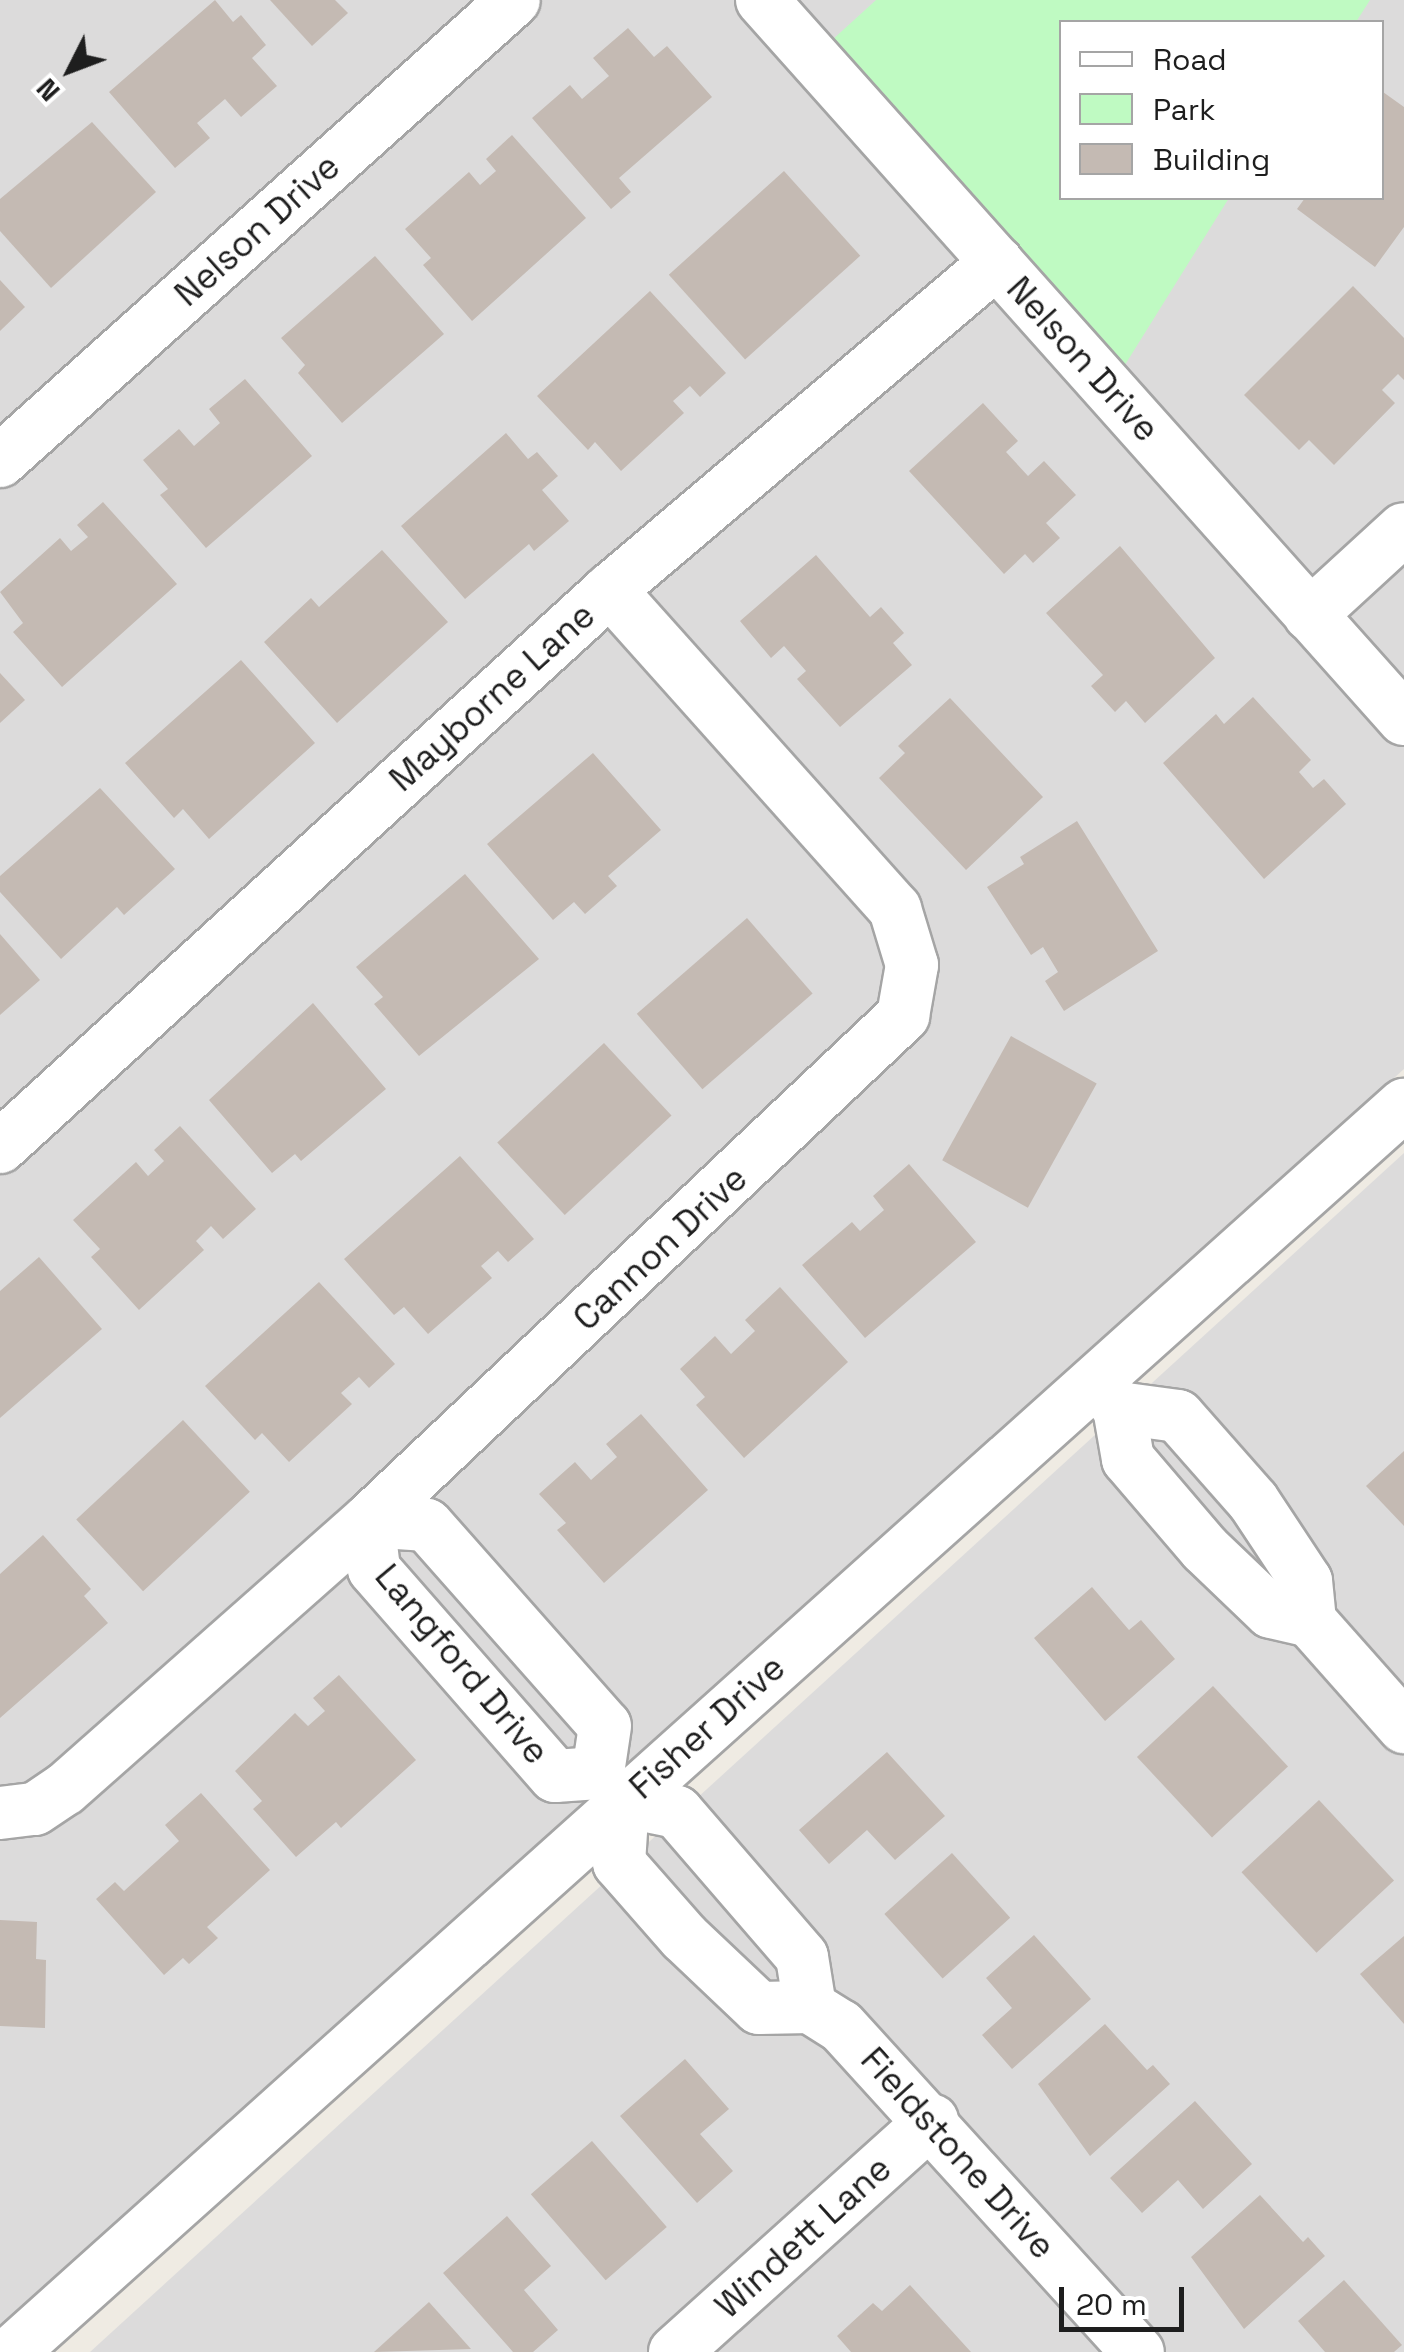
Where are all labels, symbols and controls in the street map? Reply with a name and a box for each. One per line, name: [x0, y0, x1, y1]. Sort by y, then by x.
north arrow: [20, 20, 120, 120]
legend: [1059, 20, 1384, 200]
text: Road: [1153, 40, 1227, 79]
text: N: [28, 71, 67, 109]
text: Park: [1153, 90, 1215, 129]
text: Building: [1153, 140, 1270, 179]
street label: Nelson Drive: [166, 145, 348, 315]
street label: Nelson Drive: [998, 268, 1168, 450]
street label: Mayborne Lane: [381, 594, 603, 800]
street label: Cannon Drive: [565, 1157, 755, 1339]
street label: Langford Drive: [366, 1556, 558, 1772]
street label: Fisher Drive: [621, 1646, 793, 1808]
street label: Fieldstone Drive: [852, 2039, 1064, 2267]
street label: Windett Lane: [707, 2147, 899, 2327]
scale bar: [1064, 2267, 1189, 2329]
text: 20 m: [1076, 2285, 1147, 2324]

